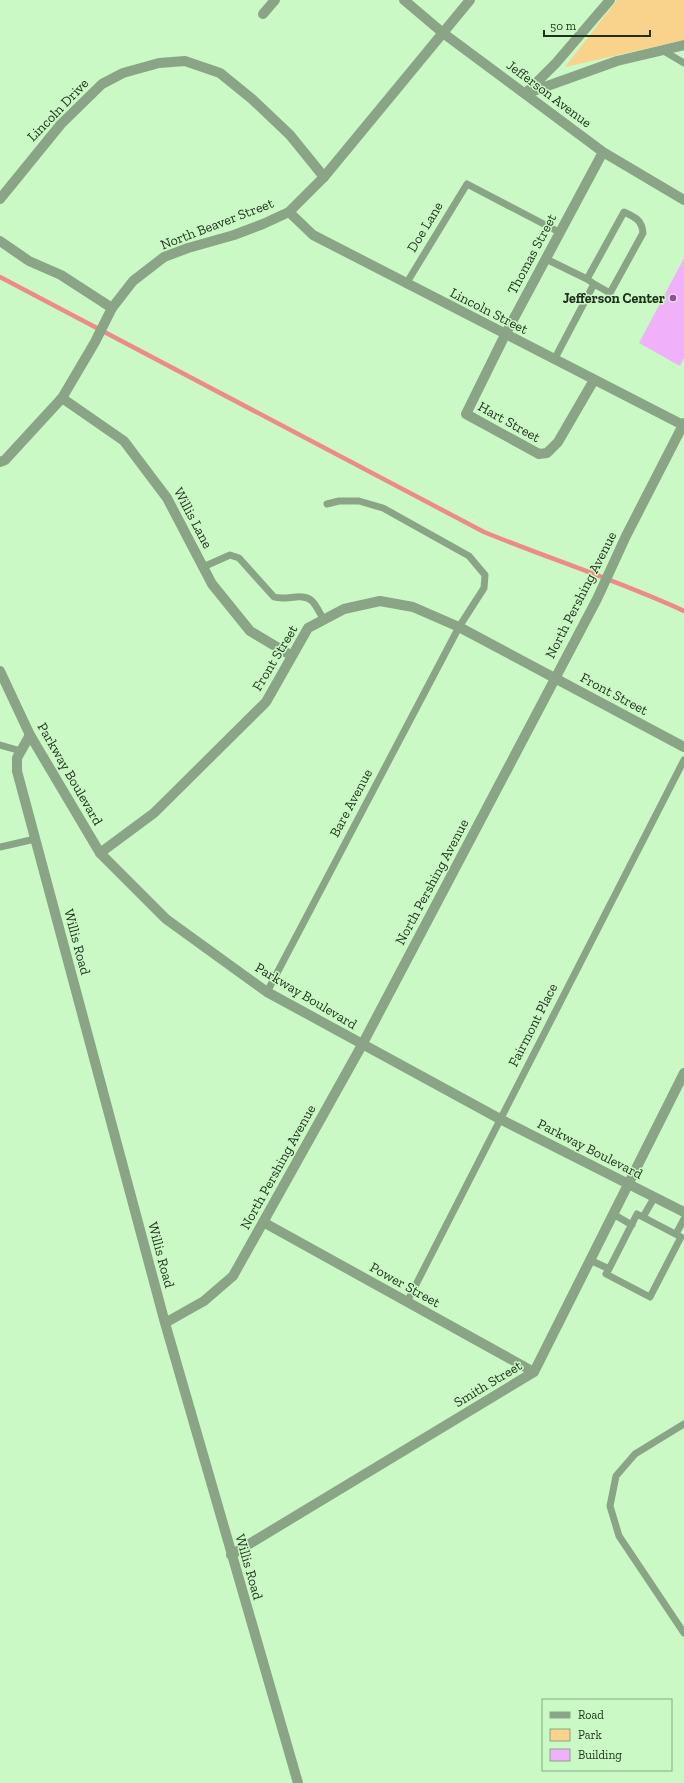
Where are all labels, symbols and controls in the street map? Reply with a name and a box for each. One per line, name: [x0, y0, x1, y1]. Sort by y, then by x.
scale bar: [544, 12, 650, 38]
text: 50 m: [550, 19, 577, 33]
street label: Jefferson Avenue: [503, 57, 595, 132]
street label: Lincoln Drive: [24, 75, 93, 145]
street label: North Beaver Street: [158, 194, 277, 253]
street label: Doe Lane: [403, 198, 447, 255]
street label: Thomas Street: [504, 210, 561, 297]
street label: Lincoln Street: [447, 284, 531, 338]
place label: Jefferson Center: [563, 290, 665, 307]
marker: Jefferson Center: [668, 293, 678, 303]
street label: Hart Street: [475, 398, 544, 446]
street label: Willis Lane: [170, 485, 216, 552]
street label: North Pershing Avenue: [542, 528, 621, 661]
street label: Front Street: [249, 621, 302, 694]
street label: Front Street: [577, 669, 651, 719]
street label: Parkway Boulevard: [34, 720, 107, 829]
street label: Bare Avenue: [326, 766, 376, 840]
street label: North Pershing Avenue: [392, 816, 473, 948]
street label: Willis Road: [60, 907, 94, 977]
street label: Parkway Boulevard: [252, 959, 360, 1033]
street label: Fairmont Place: [505, 980, 562, 1070]
street label: North Pershing Avenue: [237, 1101, 320, 1232]
street label: Parkway Boulevard: [534, 1115, 646, 1183]
street label: Willis Road: [144, 1220, 178, 1290]
street label: Power Street: [367, 1259, 444, 1312]
street label: Smith Street: [451, 1357, 526, 1411]
street label: Willis Road: [232, 1532, 267, 1602]
legend: [542, 1699, 672, 1771]
text: Road: [578, 1708, 604, 1722]
text: Park: [578, 1728, 603, 1742]
text: Building: [578, 1748, 622, 1762]

